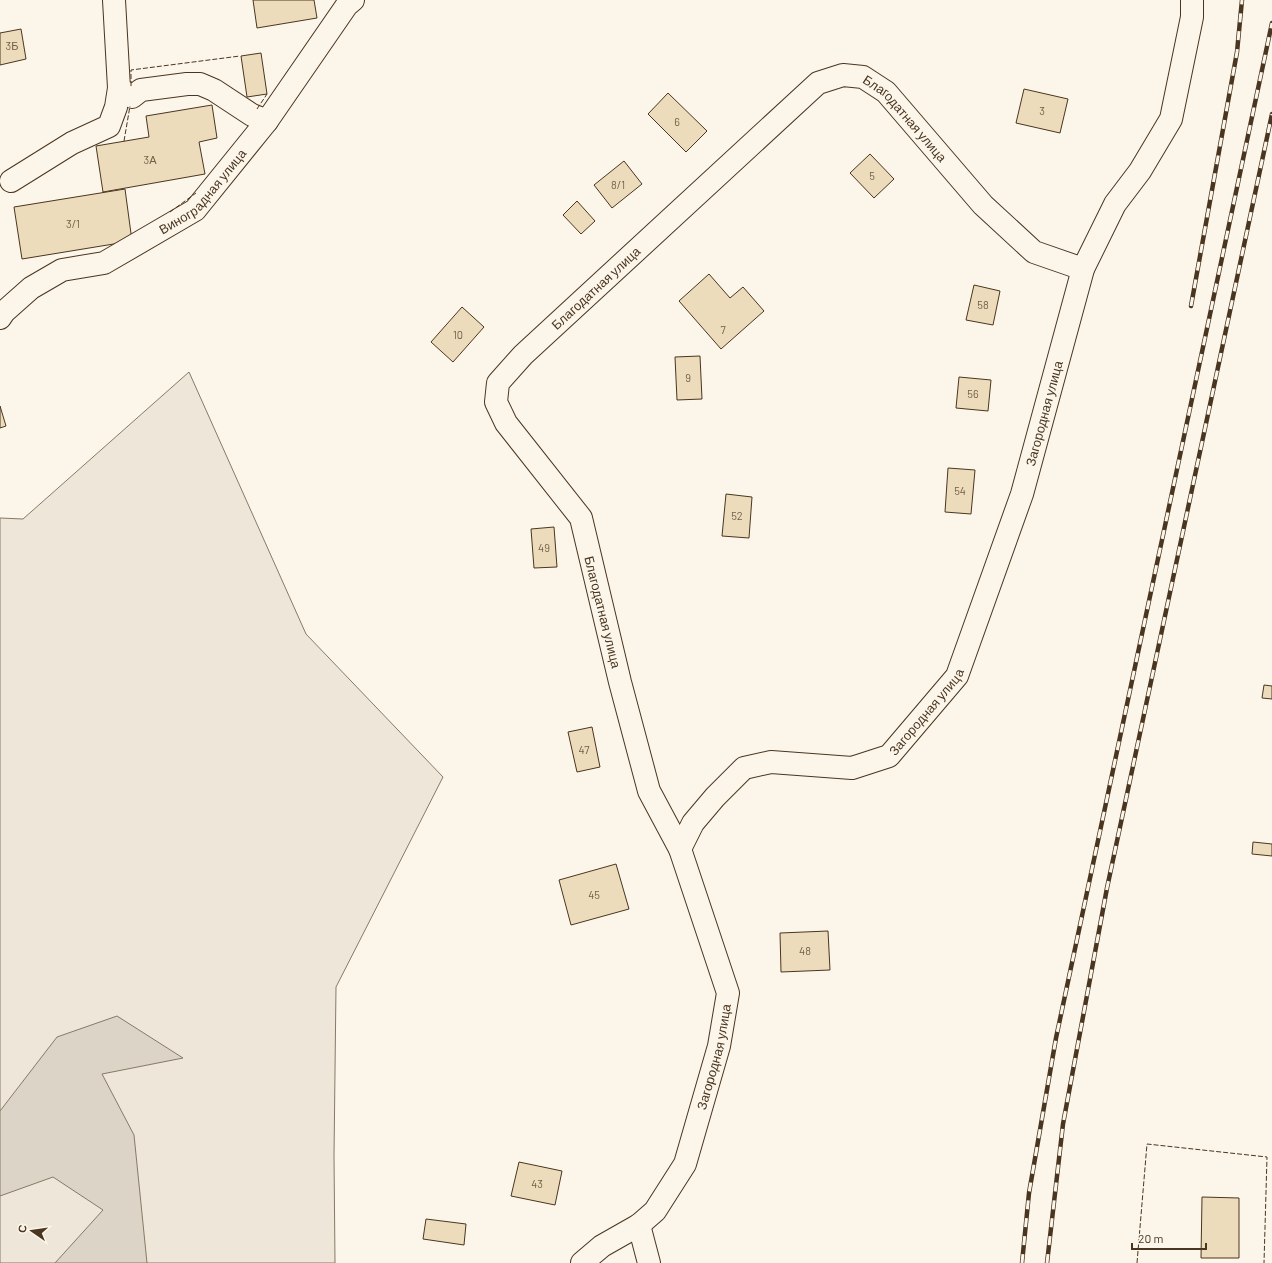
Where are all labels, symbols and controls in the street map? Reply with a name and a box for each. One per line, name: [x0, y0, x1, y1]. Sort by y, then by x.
house number: 3Б: [6, 39, 18, 52]
street label: Благодатная улица: [860, 71, 951, 166]
house number: 3: [1039, 104, 1045, 117]
house number: 6: [674, 115, 680, 128]
street label: Виноградная улица: [156, 145, 250, 237]
house number: 3А: [143, 153, 157, 166]
house number: 5: [869, 169, 875, 182]
house number: 8/1: [611, 178, 625, 191]
house number: 3/1: [66, 217, 80, 230]
street label: Благодатная улица: [548, 243, 644, 333]
house number: 58: [977, 298, 989, 311]
house number: 7: [720, 323, 726, 336]
house number: 10: [453, 328, 463, 341]
street label: Загородная улица: [1022, 358, 1066, 468]
house number: 9: [685, 371, 691, 384]
house number: 56: [967, 387, 979, 400]
house number: 54: [954, 484, 966, 497]
house number: 52: [731, 509, 743, 522]
house number: 49: [538, 541, 550, 554]
street label: Благодатная улица: [581, 554, 625, 670]
street label: Загородная улица: [885, 666, 967, 758]
house number: 47: [579, 743, 589, 756]
house number: 45: [588, 888, 600, 901]
house number: 48: [799, 944, 811, 957]
street label: Загородная улица: [693, 1002, 734, 1111]
house number: 43: [531, 1177, 543, 1190]
north arrow: [12, 1211, 52, 1251]
text: С: [15, 1223, 29, 1234]
scale bar: [1132, 1225, 1206, 1251]
text: 20 m: [1138, 1231, 1164, 1245]

